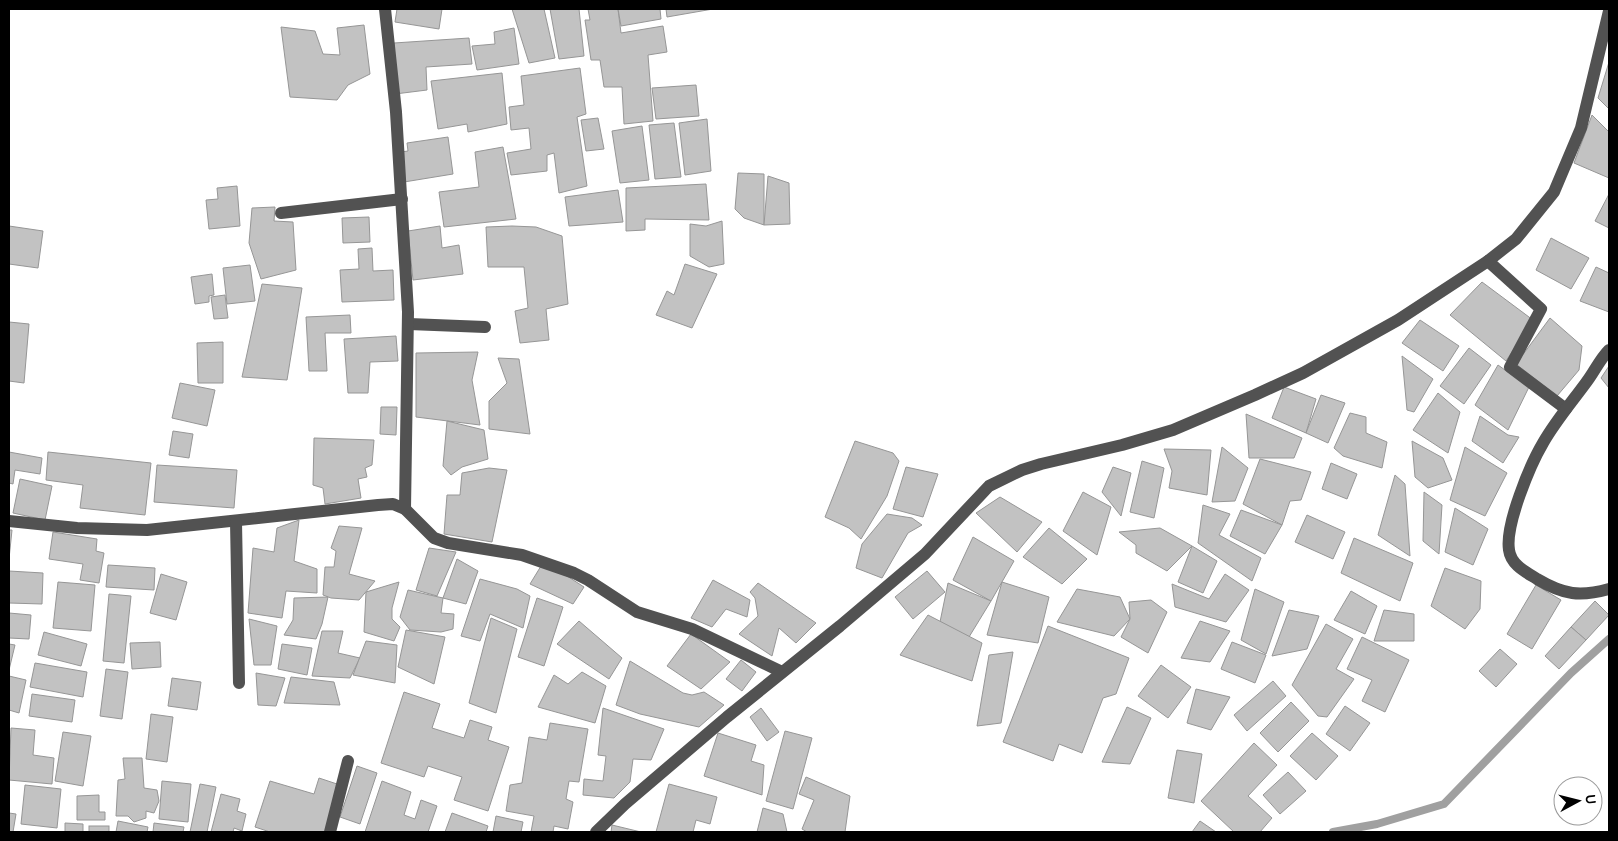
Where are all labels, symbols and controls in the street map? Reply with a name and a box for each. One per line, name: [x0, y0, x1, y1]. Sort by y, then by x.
north arrow: [1553, 776, 1603, 826]
text: U: [1581, 793, 1600, 805]

